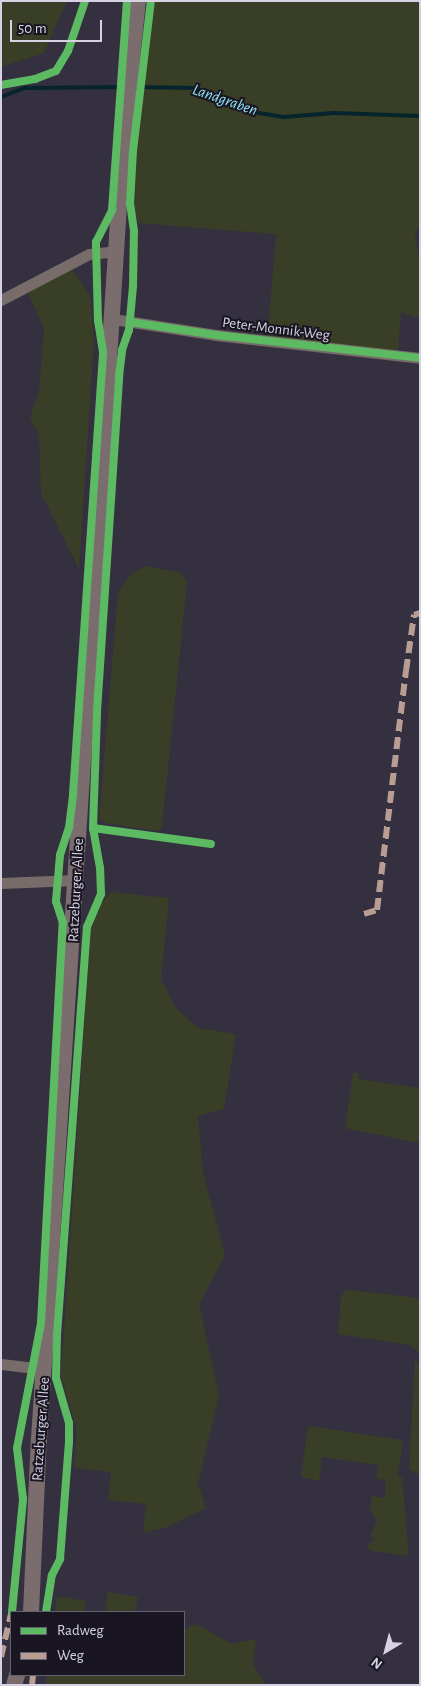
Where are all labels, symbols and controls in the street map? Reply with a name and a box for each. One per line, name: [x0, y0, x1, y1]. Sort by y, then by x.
scale bar: [12, 10, 105, 42]
text: 50 m: [18, 21, 47, 36]
water label: Landgraben: [190, 80, 260, 120]
street label: Peter-Monnik-Weg: [221, 313, 331, 345]
street label: Ratzeburger Allee: [64, 838, 88, 942]
street label: Ratzeburger Allee: [28, 1376, 54, 1482]
legend: [10, 1611, 185, 1676]
text: Radweg: [57, 1623, 104, 1638]
north arrow: [361, 1626, 411, 1676]
text: Weg: [57, 1648, 84, 1663]
text: N: [369, 1654, 385, 1672]

